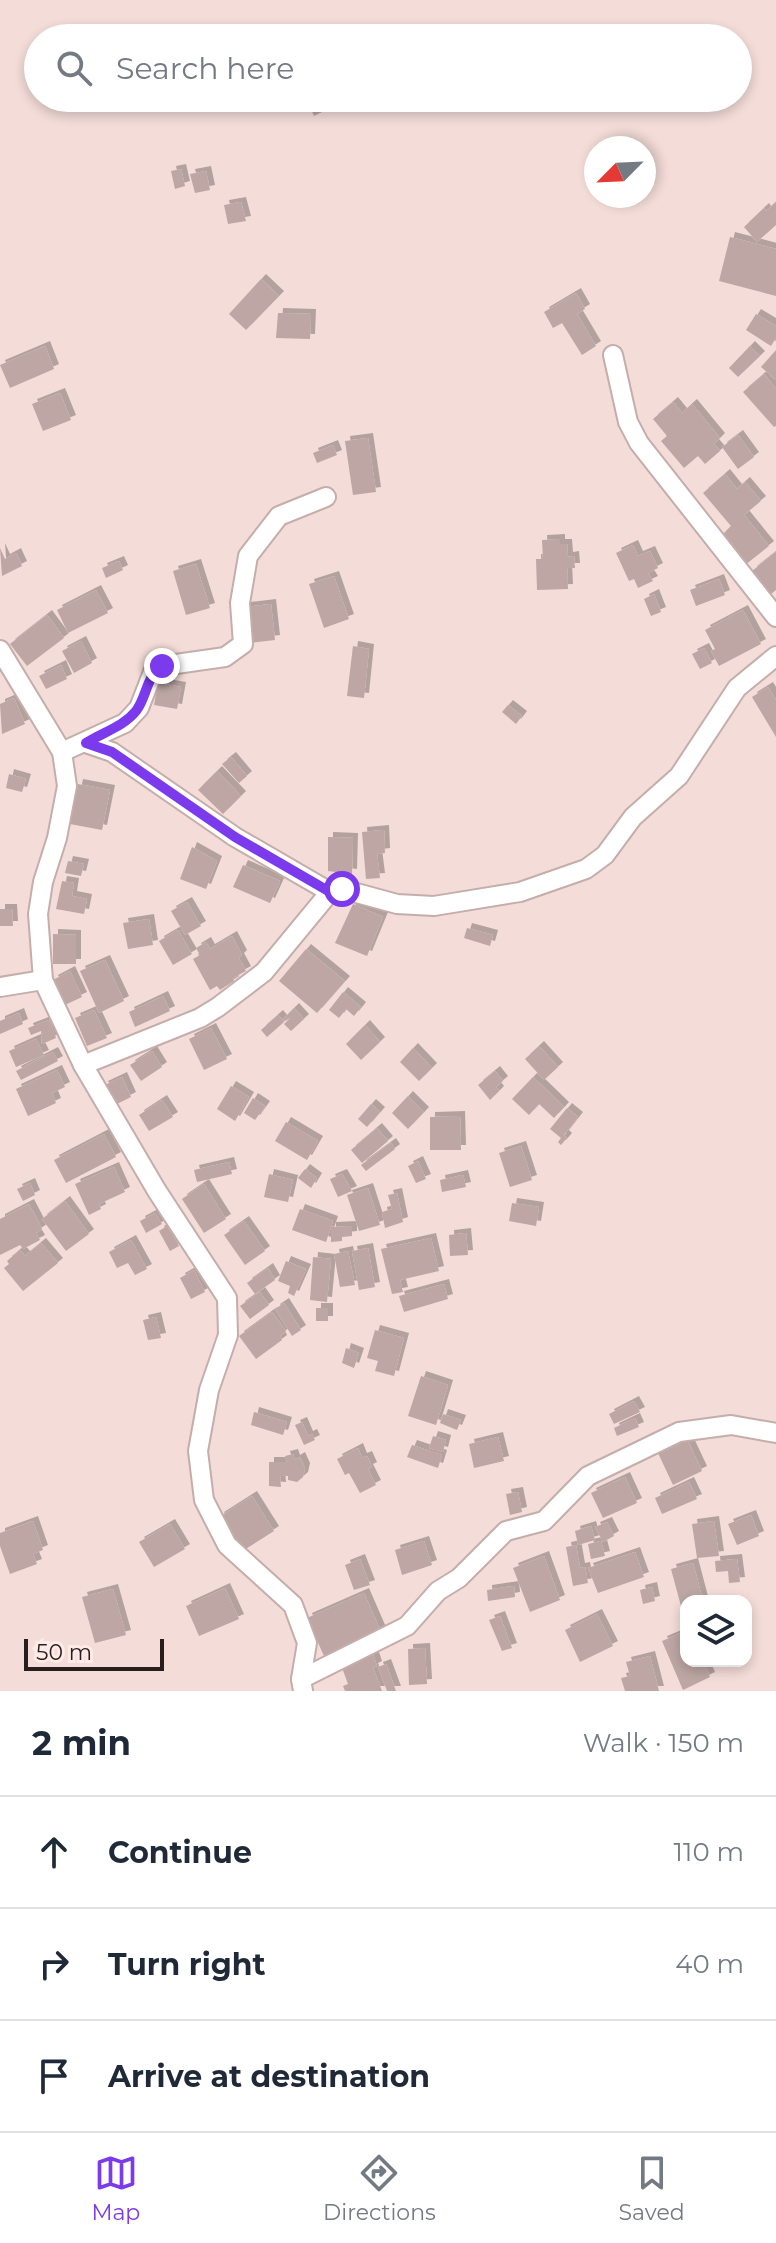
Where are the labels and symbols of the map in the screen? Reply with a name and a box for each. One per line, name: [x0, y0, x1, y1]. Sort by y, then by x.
north arrow: [584, 136, 656, 208]
route end: [144, 648, 180, 684]
route start: [324, 871, 360, 907]
scale bar: [24, 1635, 164, 1671]

